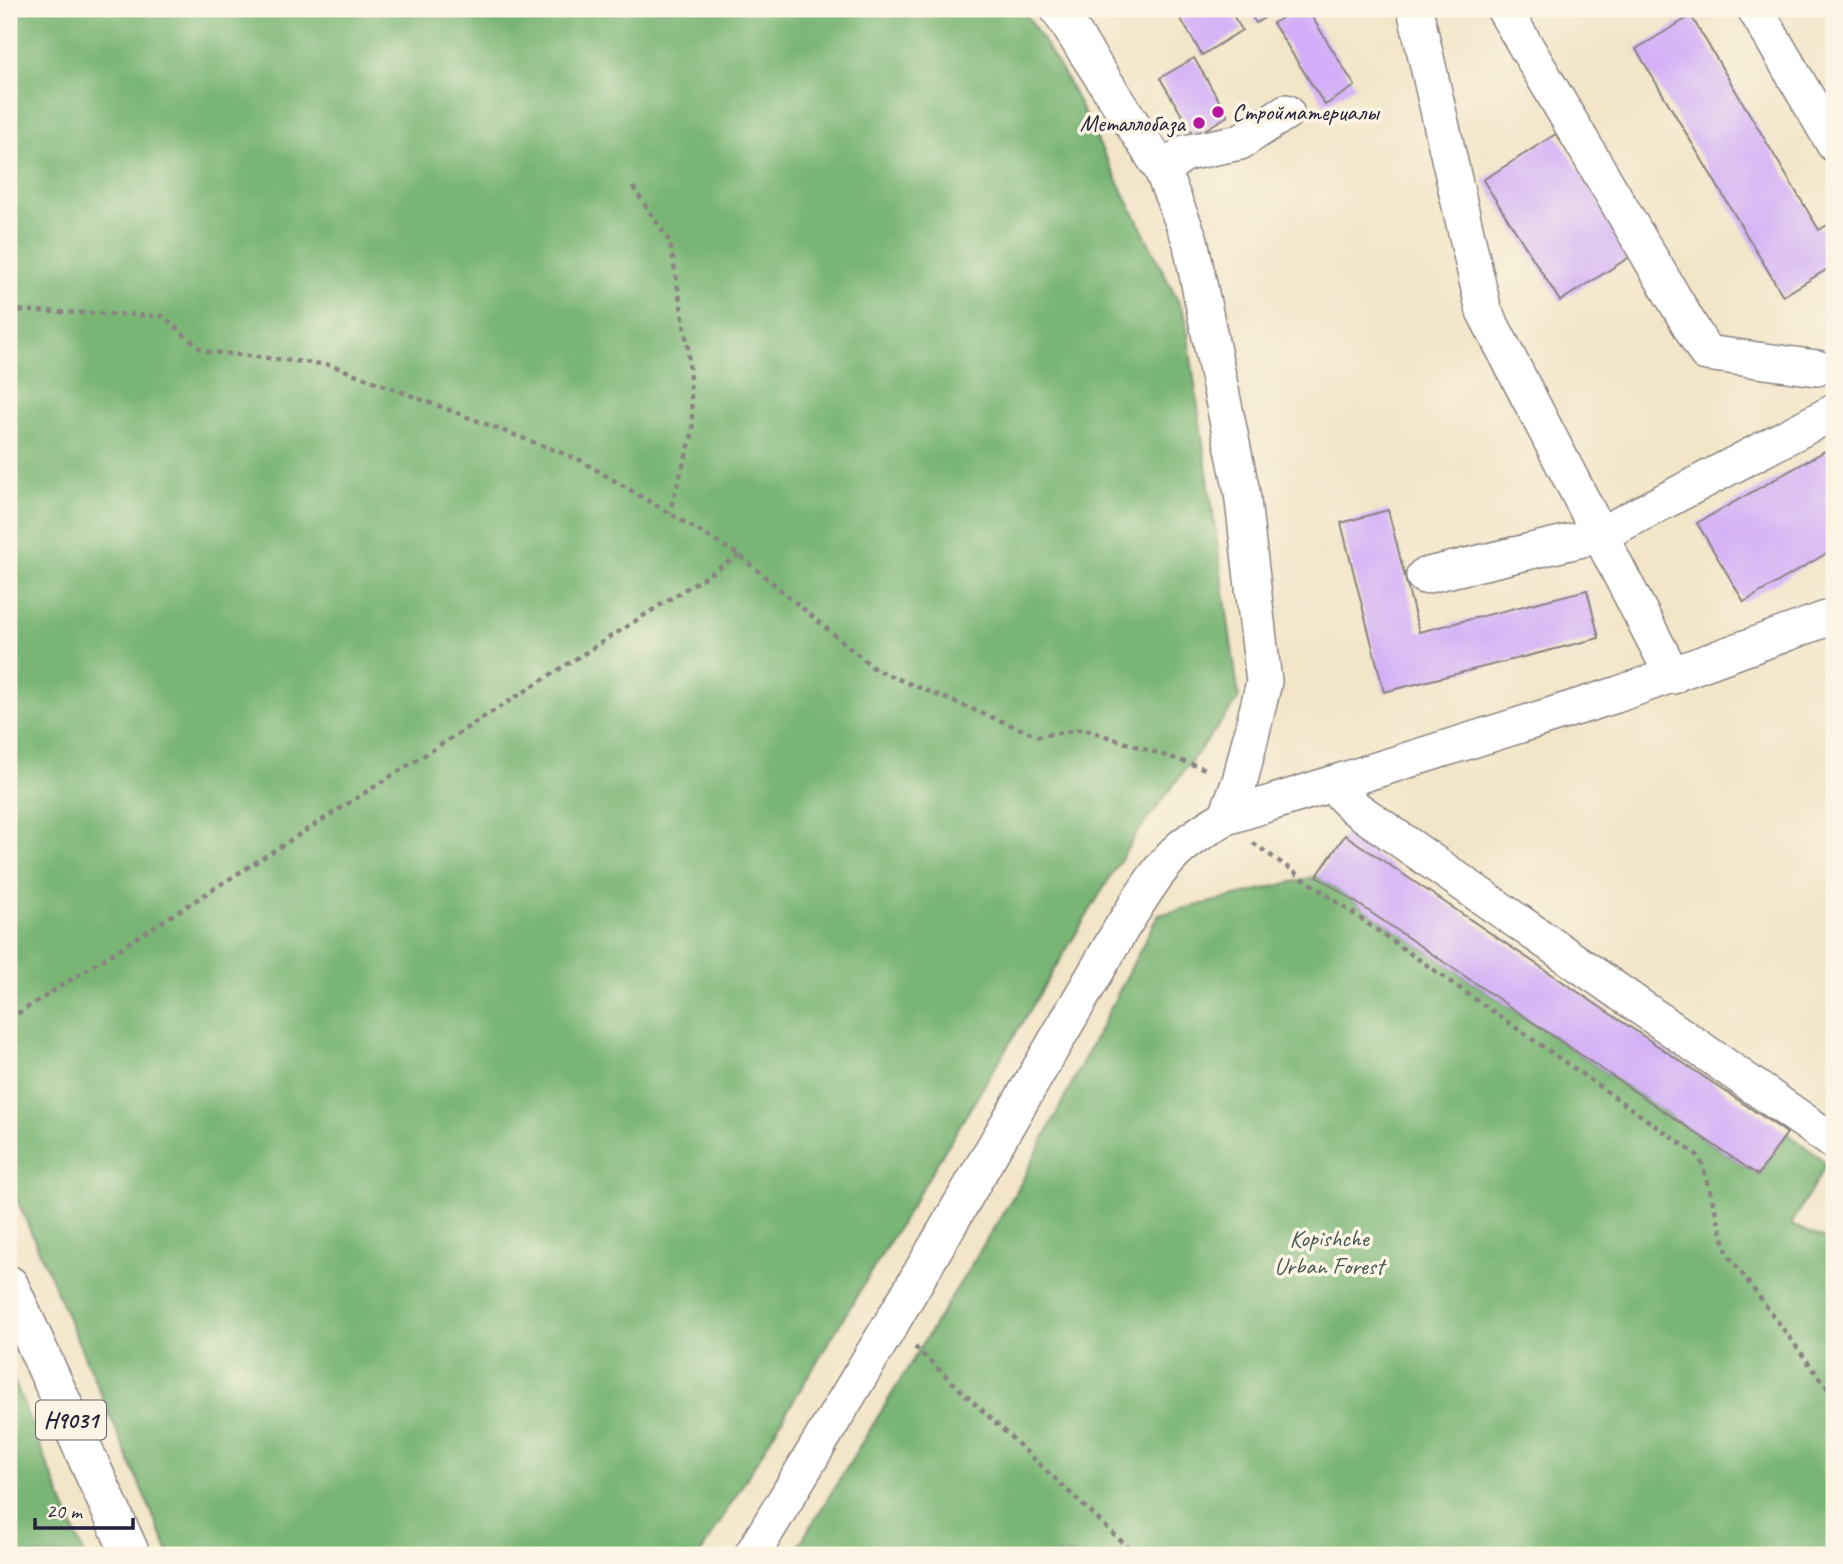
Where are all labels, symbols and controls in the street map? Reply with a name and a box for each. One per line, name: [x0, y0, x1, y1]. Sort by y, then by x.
place label: Стройматериалы: [1232, 97, 1381, 127]
marker: Стройматериалы: [1210, 104, 1226, 120]
place label: Металлобаза: [1080, 108, 1186, 138]
marker: Металлобаза: [1191, 115, 1207, 131]
park label: Kopishche Urban Forest: [1274, 1223, 1387, 1281]
road number: Н9031: [36, 1400, 106, 1440]
scale bar: [35, 1487, 133, 1531]
text: 20 m: [46, 1498, 84, 1524]

